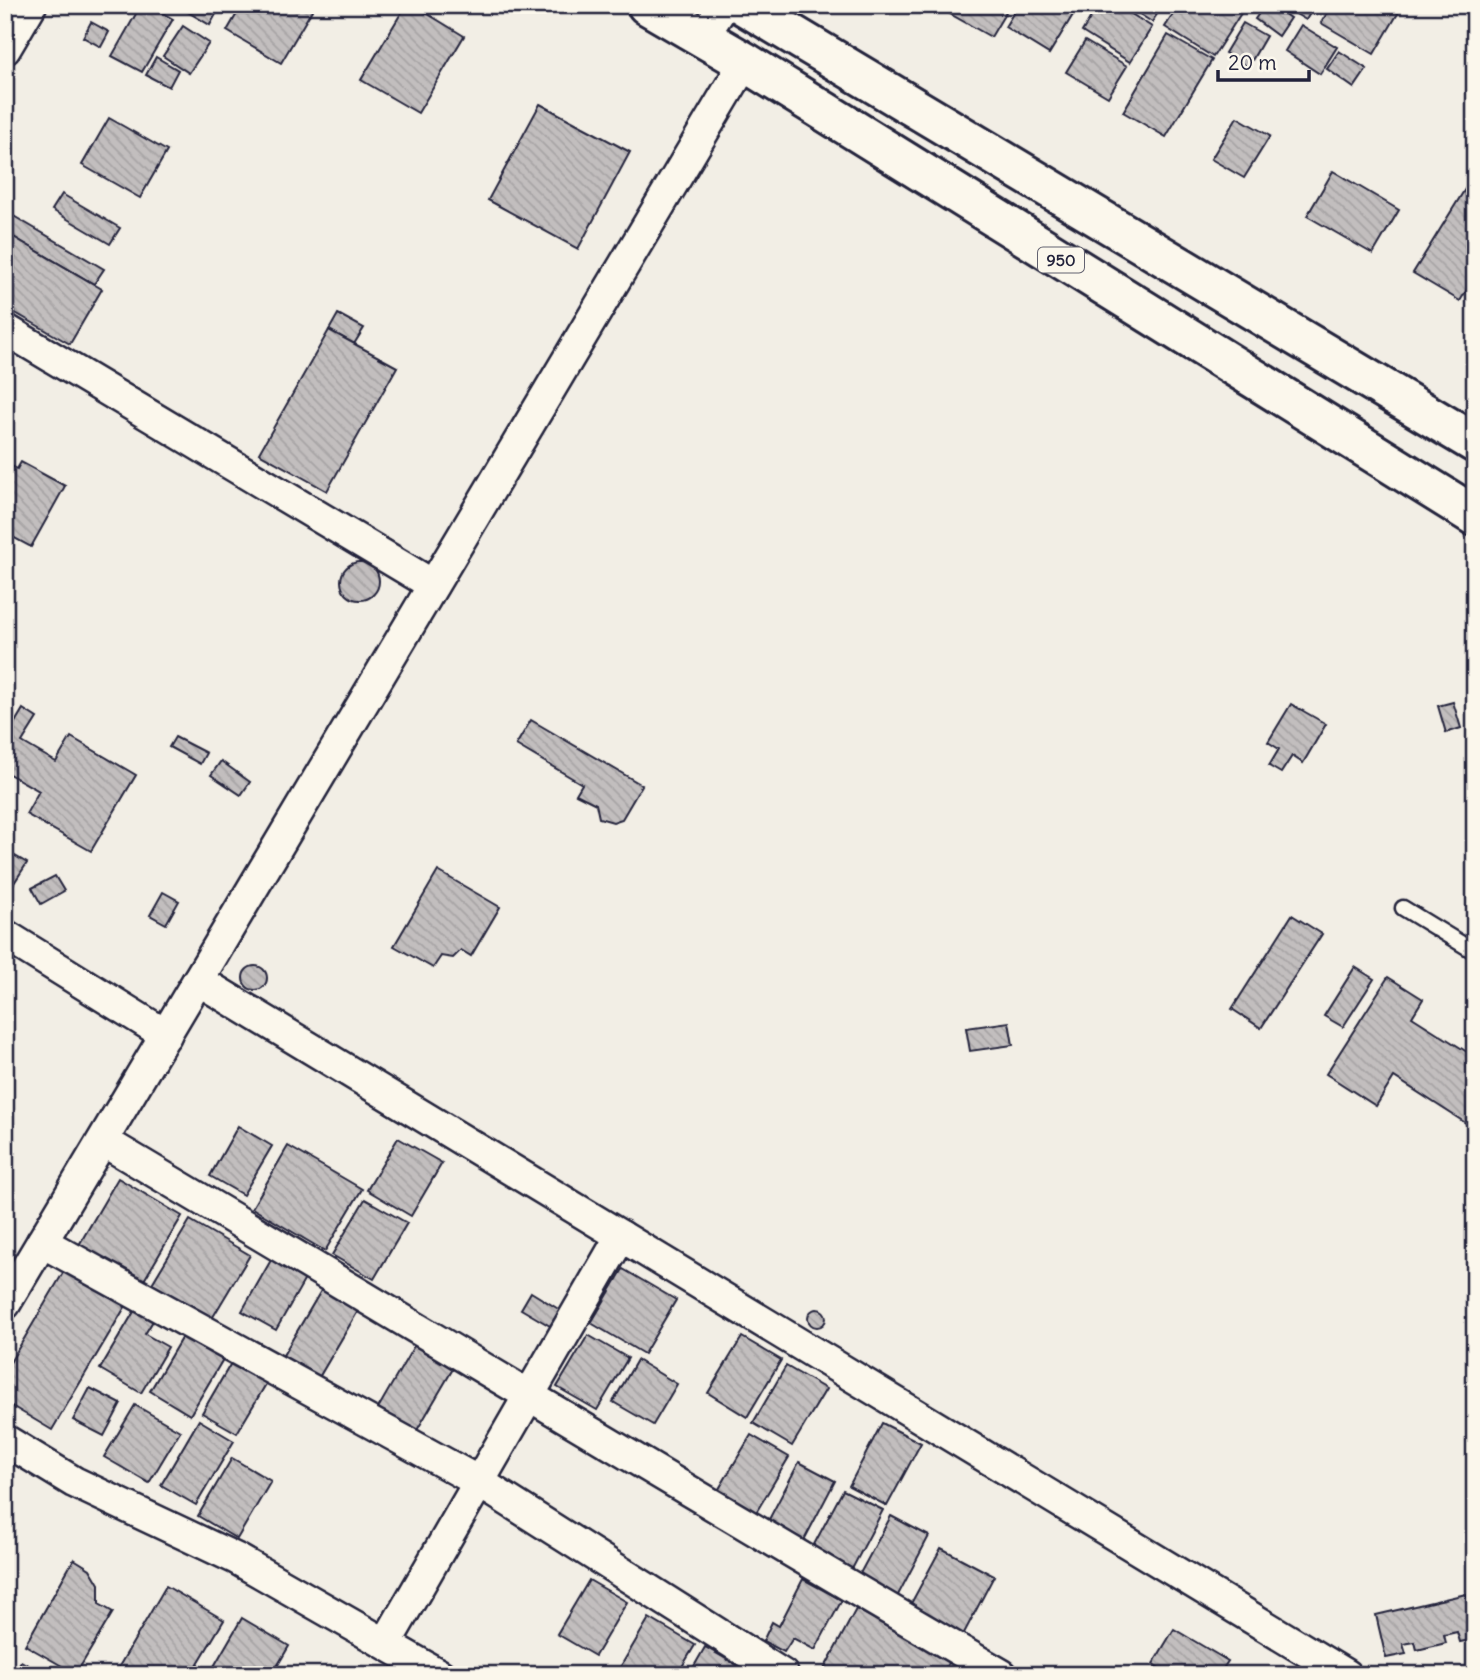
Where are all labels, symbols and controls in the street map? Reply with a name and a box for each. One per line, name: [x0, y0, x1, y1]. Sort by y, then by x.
scale bar: [1218, 38, 1308, 82]
text: 20 m: [1228, 49, 1277, 76]
road number: 950: [1038, 248, 1084, 272]

